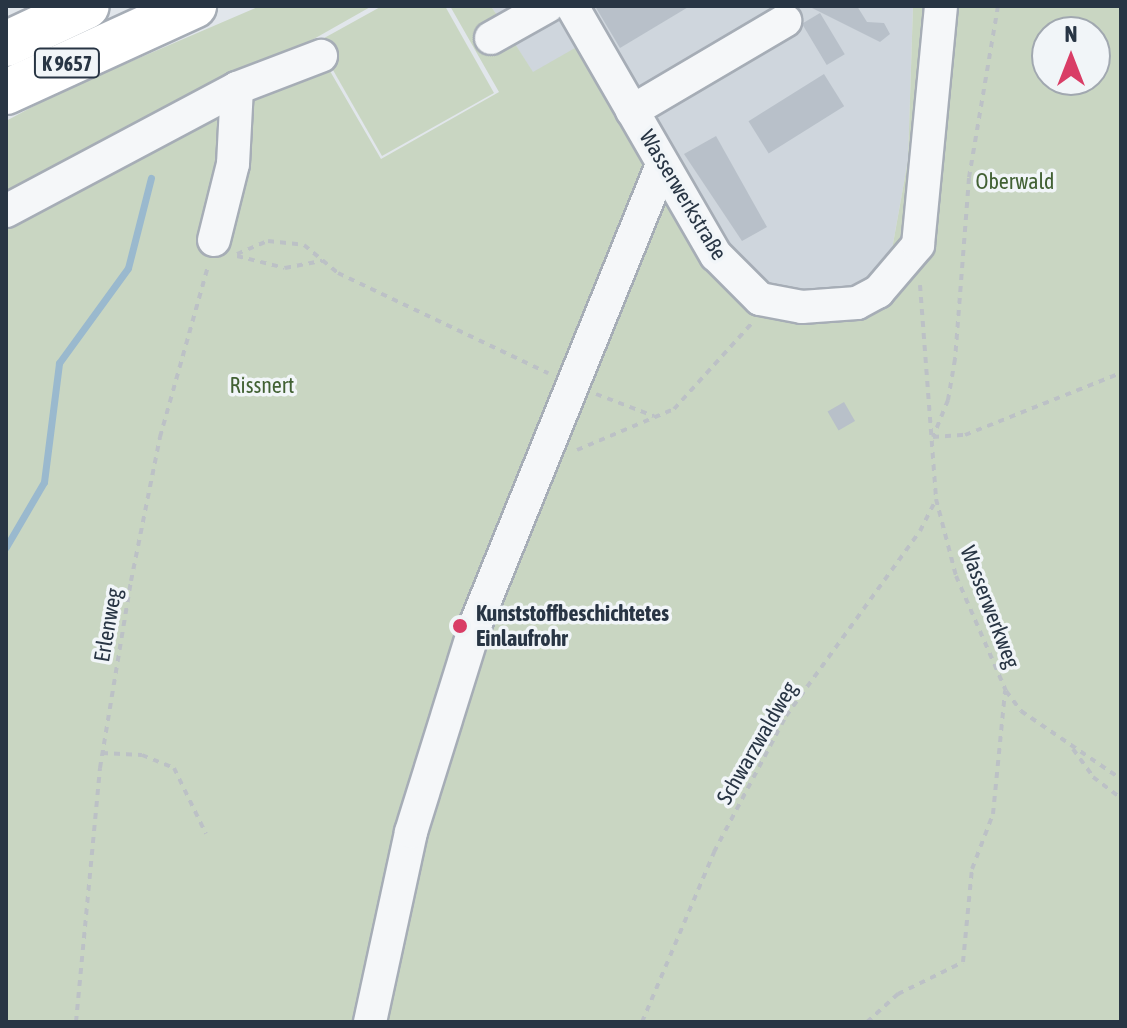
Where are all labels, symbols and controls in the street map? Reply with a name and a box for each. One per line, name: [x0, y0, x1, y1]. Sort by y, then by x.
north arrow: [1031, 16, 1111, 96]
text: N: [1065, 21, 1077, 47]
road number: K 9657: [33, 47, 101, 79]
street label: Wasserwerkstraße: [634, 125, 732, 265]
park label: Oberwald: [976, 169, 1054, 195]
park label: Rissnert: [230, 373, 294, 399]
street label: Wasserwerkweg: [955, 542, 1025, 672]
street label: Erlenweg: [89, 586, 127, 664]
place label: Kunststoffbeschichtetes Einlaufrohr: [476, 600, 669, 652]
marker: Kunststoffbeschichtetes Einlaufrohr: [451, 617, 469, 635]
street label: Schwarzwaldweg: [711, 677, 803, 809]

